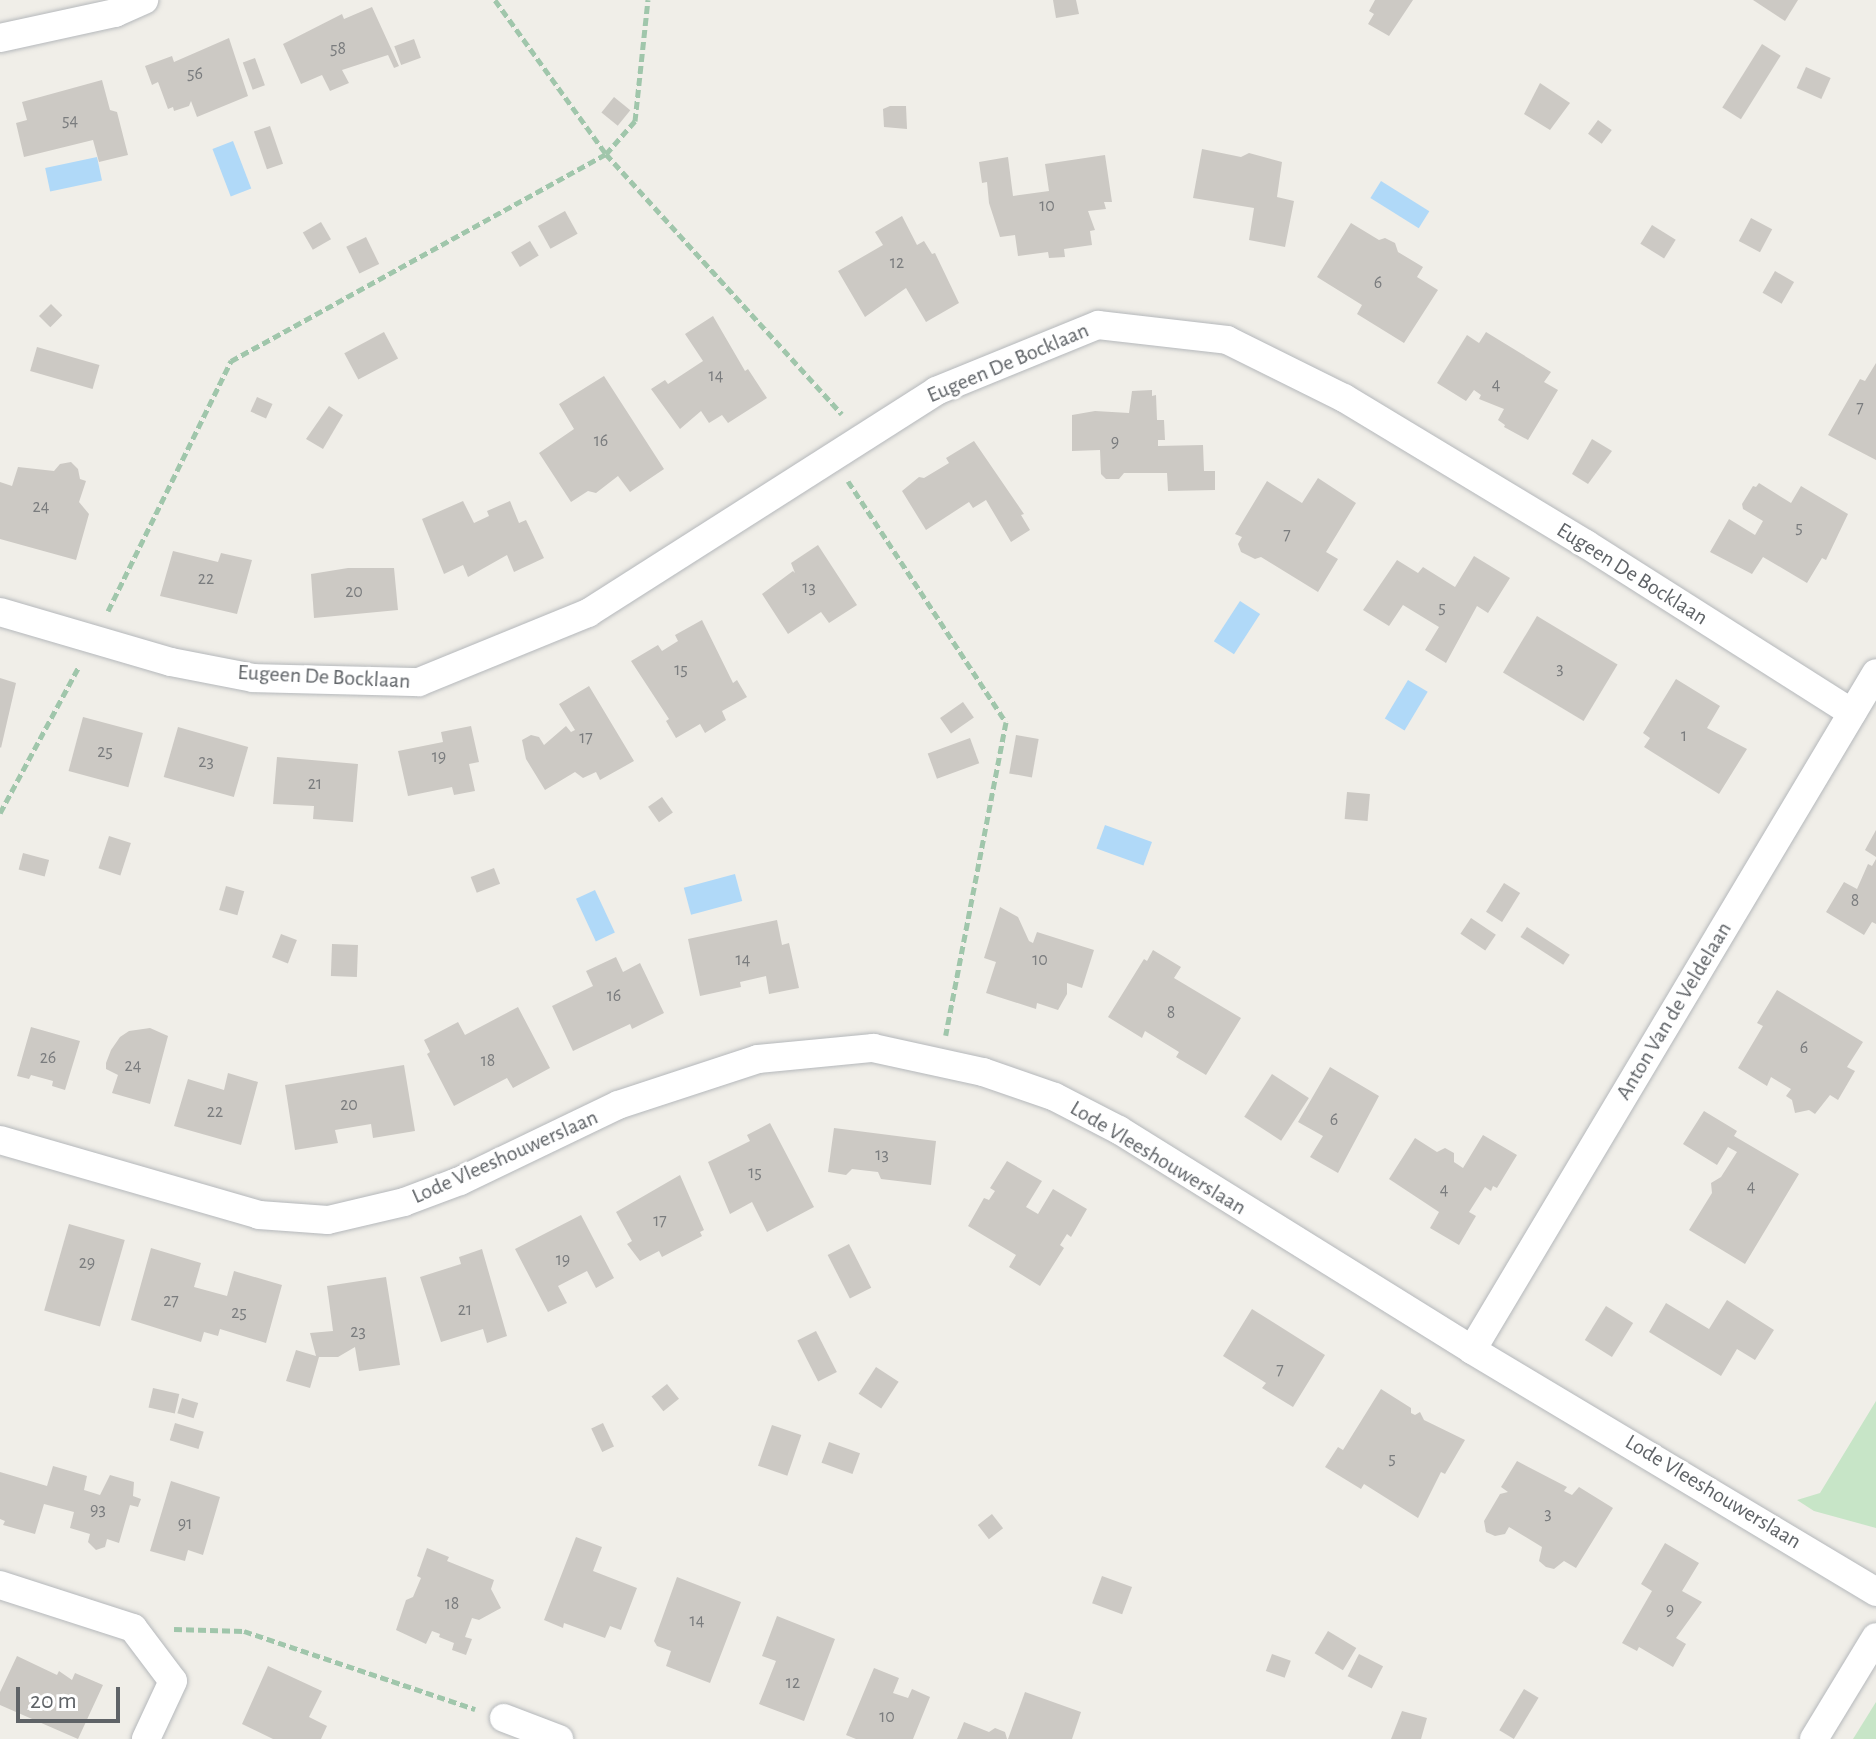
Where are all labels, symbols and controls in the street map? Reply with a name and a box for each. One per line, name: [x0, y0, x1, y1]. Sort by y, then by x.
house number: 58: [330, 38, 346, 60]
house number: 56: [187, 63, 203, 85]
house number: 54: [62, 110, 78, 132]
house number: 10: [1039, 195, 1055, 217]
house number: 12: [890, 252, 904, 274]
house number: 6: [1374, 272, 1382, 294]
street label: Eugeen De Bocklaan: [923, 317, 1093, 409]
house number: 14: [709, 365, 723, 387]
house number: 4: [1492, 374, 1500, 396]
house number: 7: [1856, 397, 1864, 419]
house number: 16: [594, 430, 608, 452]
house number: 9: [1111, 431, 1119, 453]
house number: 24: [33, 496, 49, 518]
street label: Eugeen De Bocklaan: [1552, 517, 1712, 631]
house number: 5: [1795, 517, 1803, 539]
house number: 7: [1283, 524, 1291, 546]
house number: 22: [198, 568, 214, 590]
house number: 13: [802, 577, 816, 599]
house number: 20: [345, 581, 363, 603]
house number: 5: [1438, 597, 1446, 619]
house number: 3: [1556, 658, 1564, 680]
street label: Eugeen De Bocklaan: [237, 659, 411, 695]
house number: 15: [674, 659, 688, 681]
house number: 1: [1681, 725, 1687, 747]
house number: 17: [579, 727, 593, 749]
house number: 25: [97, 741, 113, 763]
house number: 19: [432, 746, 446, 768]
house number: 23: [198, 751, 214, 773]
house number: 21: [308, 773, 322, 795]
house number: 8: [1851, 890, 1859, 912]
street label: Anton Van de Veldelaan: [1610, 917, 1738, 1105]
house number: 14: [736, 949, 750, 971]
house number: 10: [1032, 949, 1048, 971]
house number: 16: [607, 985, 621, 1007]
house number: 8: [1167, 1002, 1175, 1024]
house number: 6: [1800, 1037, 1808, 1059]
house number: 26: [40, 1047, 56, 1069]
house number: 18: [481, 1050, 495, 1072]
house number: 24: [125, 1055, 141, 1077]
house number: 20: [340, 1094, 358, 1116]
street label: Lode Vleeshouwerslaan: [1065, 1095, 1251, 1221]
house number: 22: [207, 1101, 223, 1123]
street label: Lode Vleeshouwerslaan: [408, 1104, 602, 1210]
house number: 6: [1330, 1109, 1338, 1131]
house number: 13: [875, 1144, 889, 1166]
house number: 15: [748, 1162, 762, 1184]
house number: 4: [1747, 1176, 1755, 1198]
house number: 4: [1440, 1179, 1448, 1201]
house number: 17: [653, 1210, 667, 1232]
house number: 19: [556, 1249, 570, 1271]
house number: 29: [79, 1252, 95, 1274]
house number: 27: [163, 1290, 179, 1312]
house number: 21: [458, 1299, 472, 1321]
house number: 25: [231, 1302, 247, 1324]
house number: 23: [350, 1321, 366, 1343]
house number: 7: [1276, 1359, 1284, 1381]
street label: Lode Vleeshouwerslaan: [1620, 1429, 1806, 1555]
house number: 5: [1388, 1448, 1396, 1470]
house number: 93: [90, 1499, 106, 1521]
house number: 3: [1544, 1503, 1552, 1525]
house number: 91: [178, 1513, 192, 1535]
house number: 18: [445, 1593, 459, 1615]
house number: 9: [1666, 1599, 1674, 1621]
house number: 14: [690, 1610, 704, 1632]
scale bar: [20, 1671, 124, 1721]
house number: 12: [786, 1672, 800, 1694]
text: 20 m: [30, 1689, 77, 1713]
house number: 10: [879, 1706, 895, 1728]

